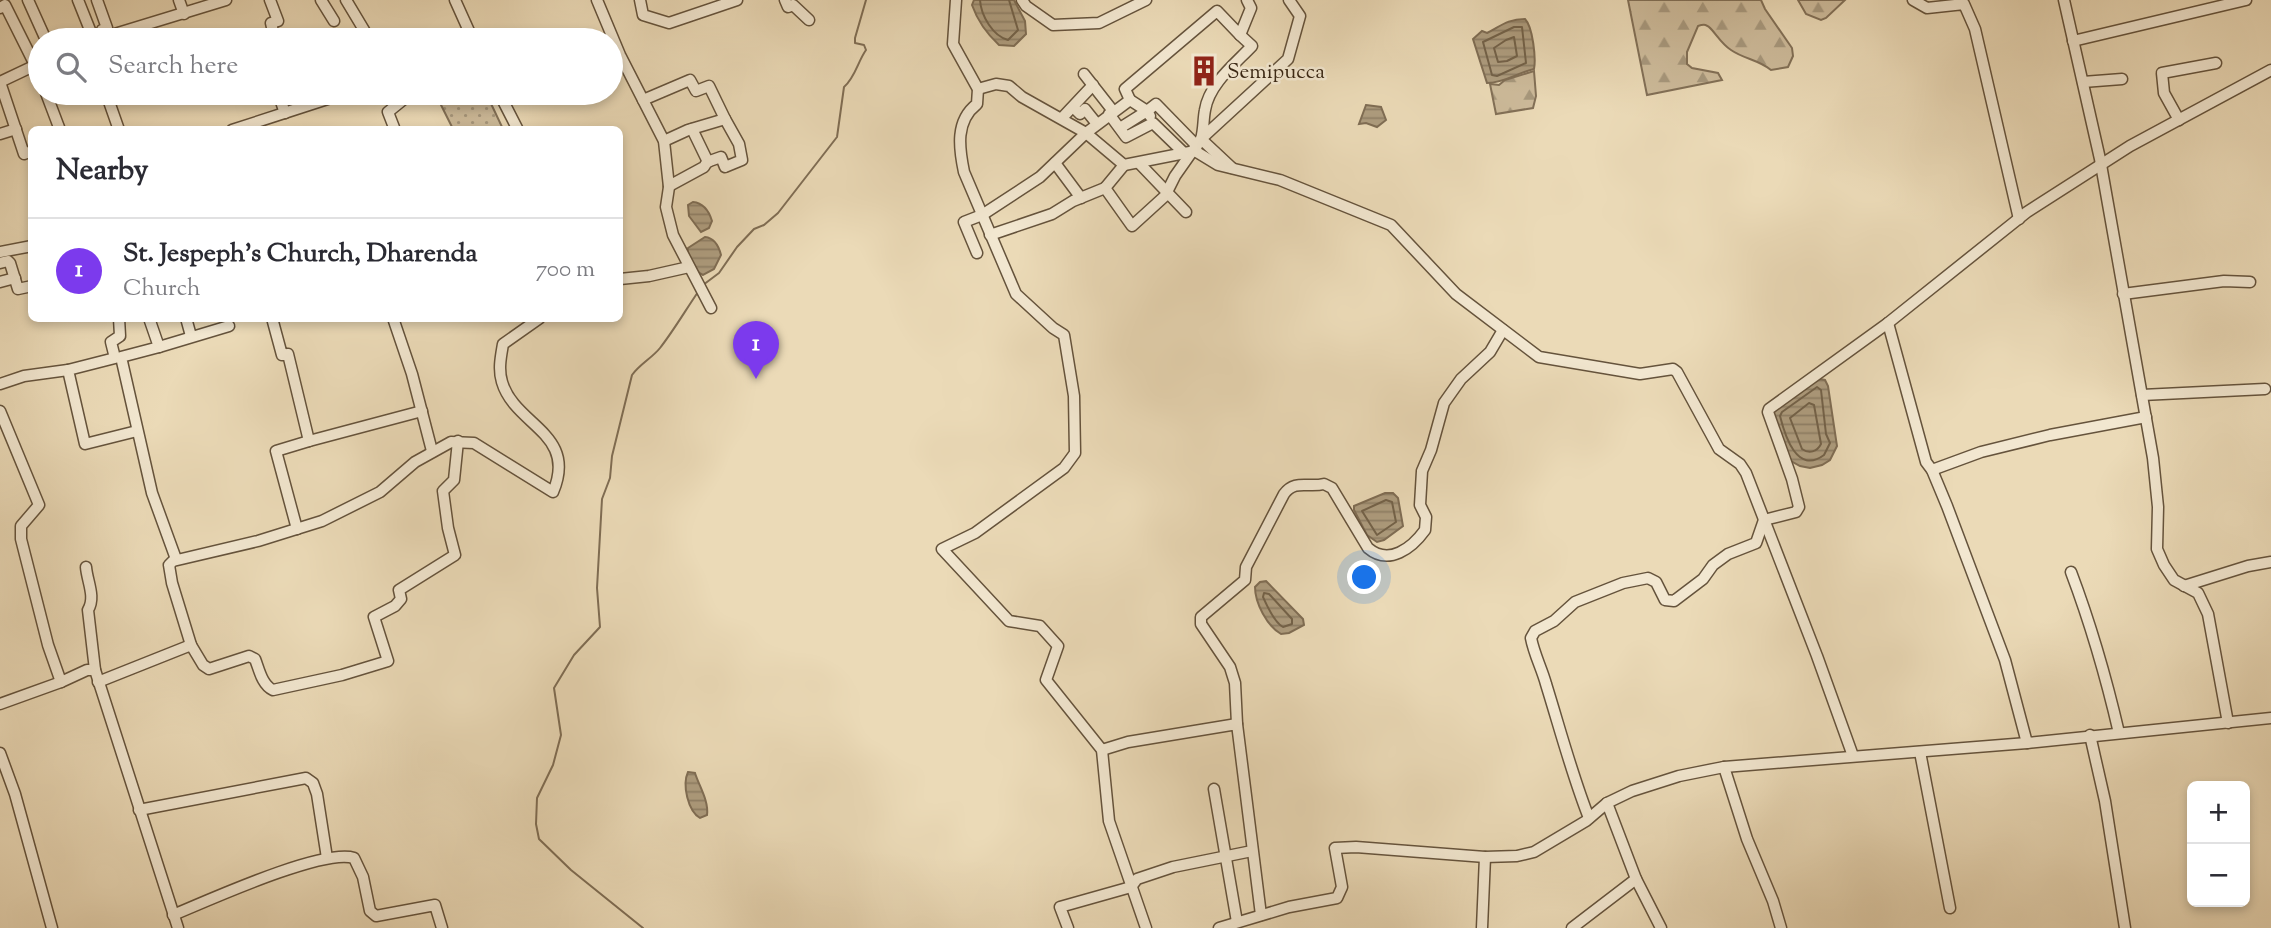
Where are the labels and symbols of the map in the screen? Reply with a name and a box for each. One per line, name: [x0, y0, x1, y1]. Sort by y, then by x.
building icon: Semipucca: [1187, 54, 1221, 88]
place label: Semipucca: [1227, 58, 1325, 88]
pin: 1: [733, 321, 779, 379]
your location: [1347, 560, 1381, 594]

